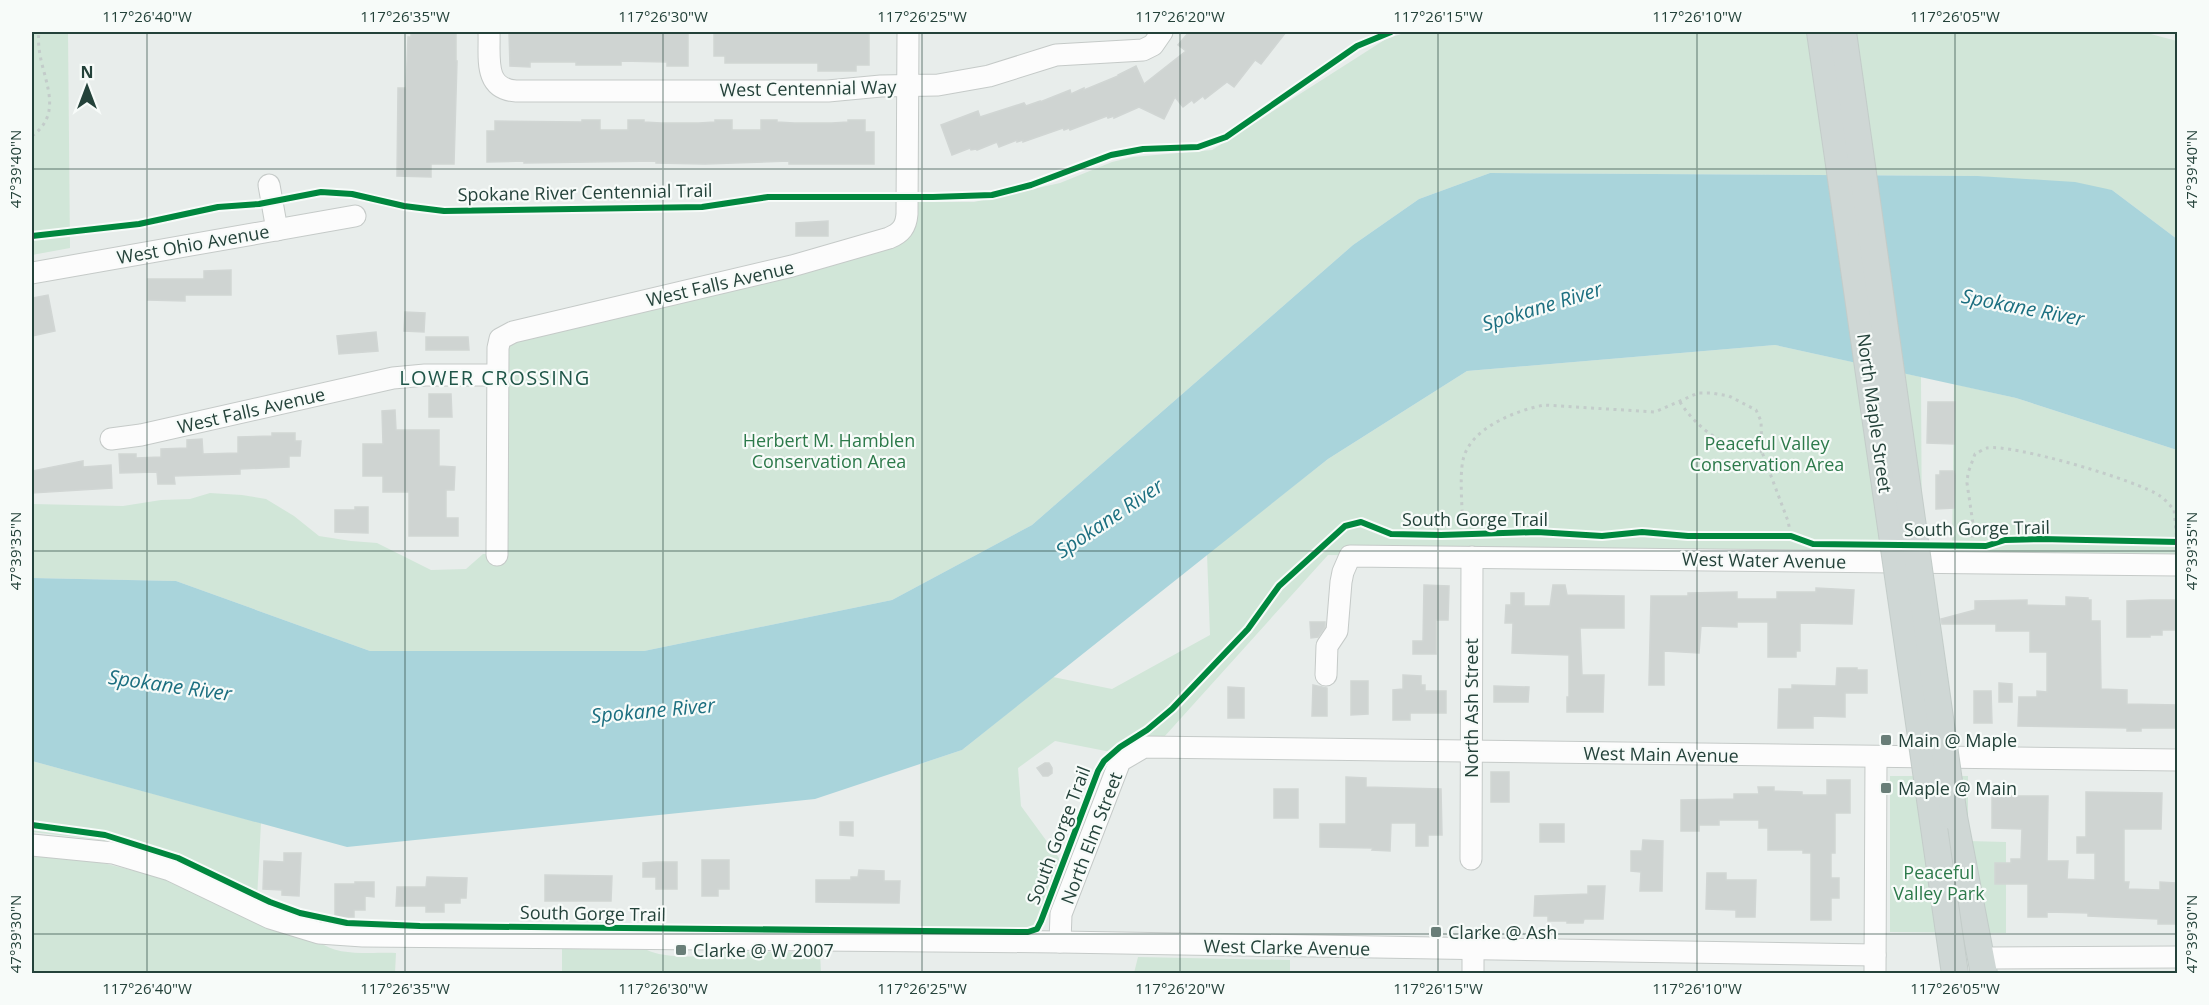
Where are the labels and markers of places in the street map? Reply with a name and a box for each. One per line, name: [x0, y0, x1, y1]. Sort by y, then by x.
place label: Main @ Maple: [1898, 728, 2017, 752]
marker: Main @ Maple: [1879, 733, 1893, 747]
place label: Maple @ Main: [1898, 776, 2017, 800]
marker: Maple @ Main: [1879, 781, 1893, 795]
place label: Clarke @ Ash: [1448, 920, 1557, 944]
marker: Clarke @ Ash: [1429, 925, 1443, 939]
place label: Clarke @ W 2007: [693, 938, 834, 962]
marker: Clarke @ W 2007: [674, 943, 688, 957]

